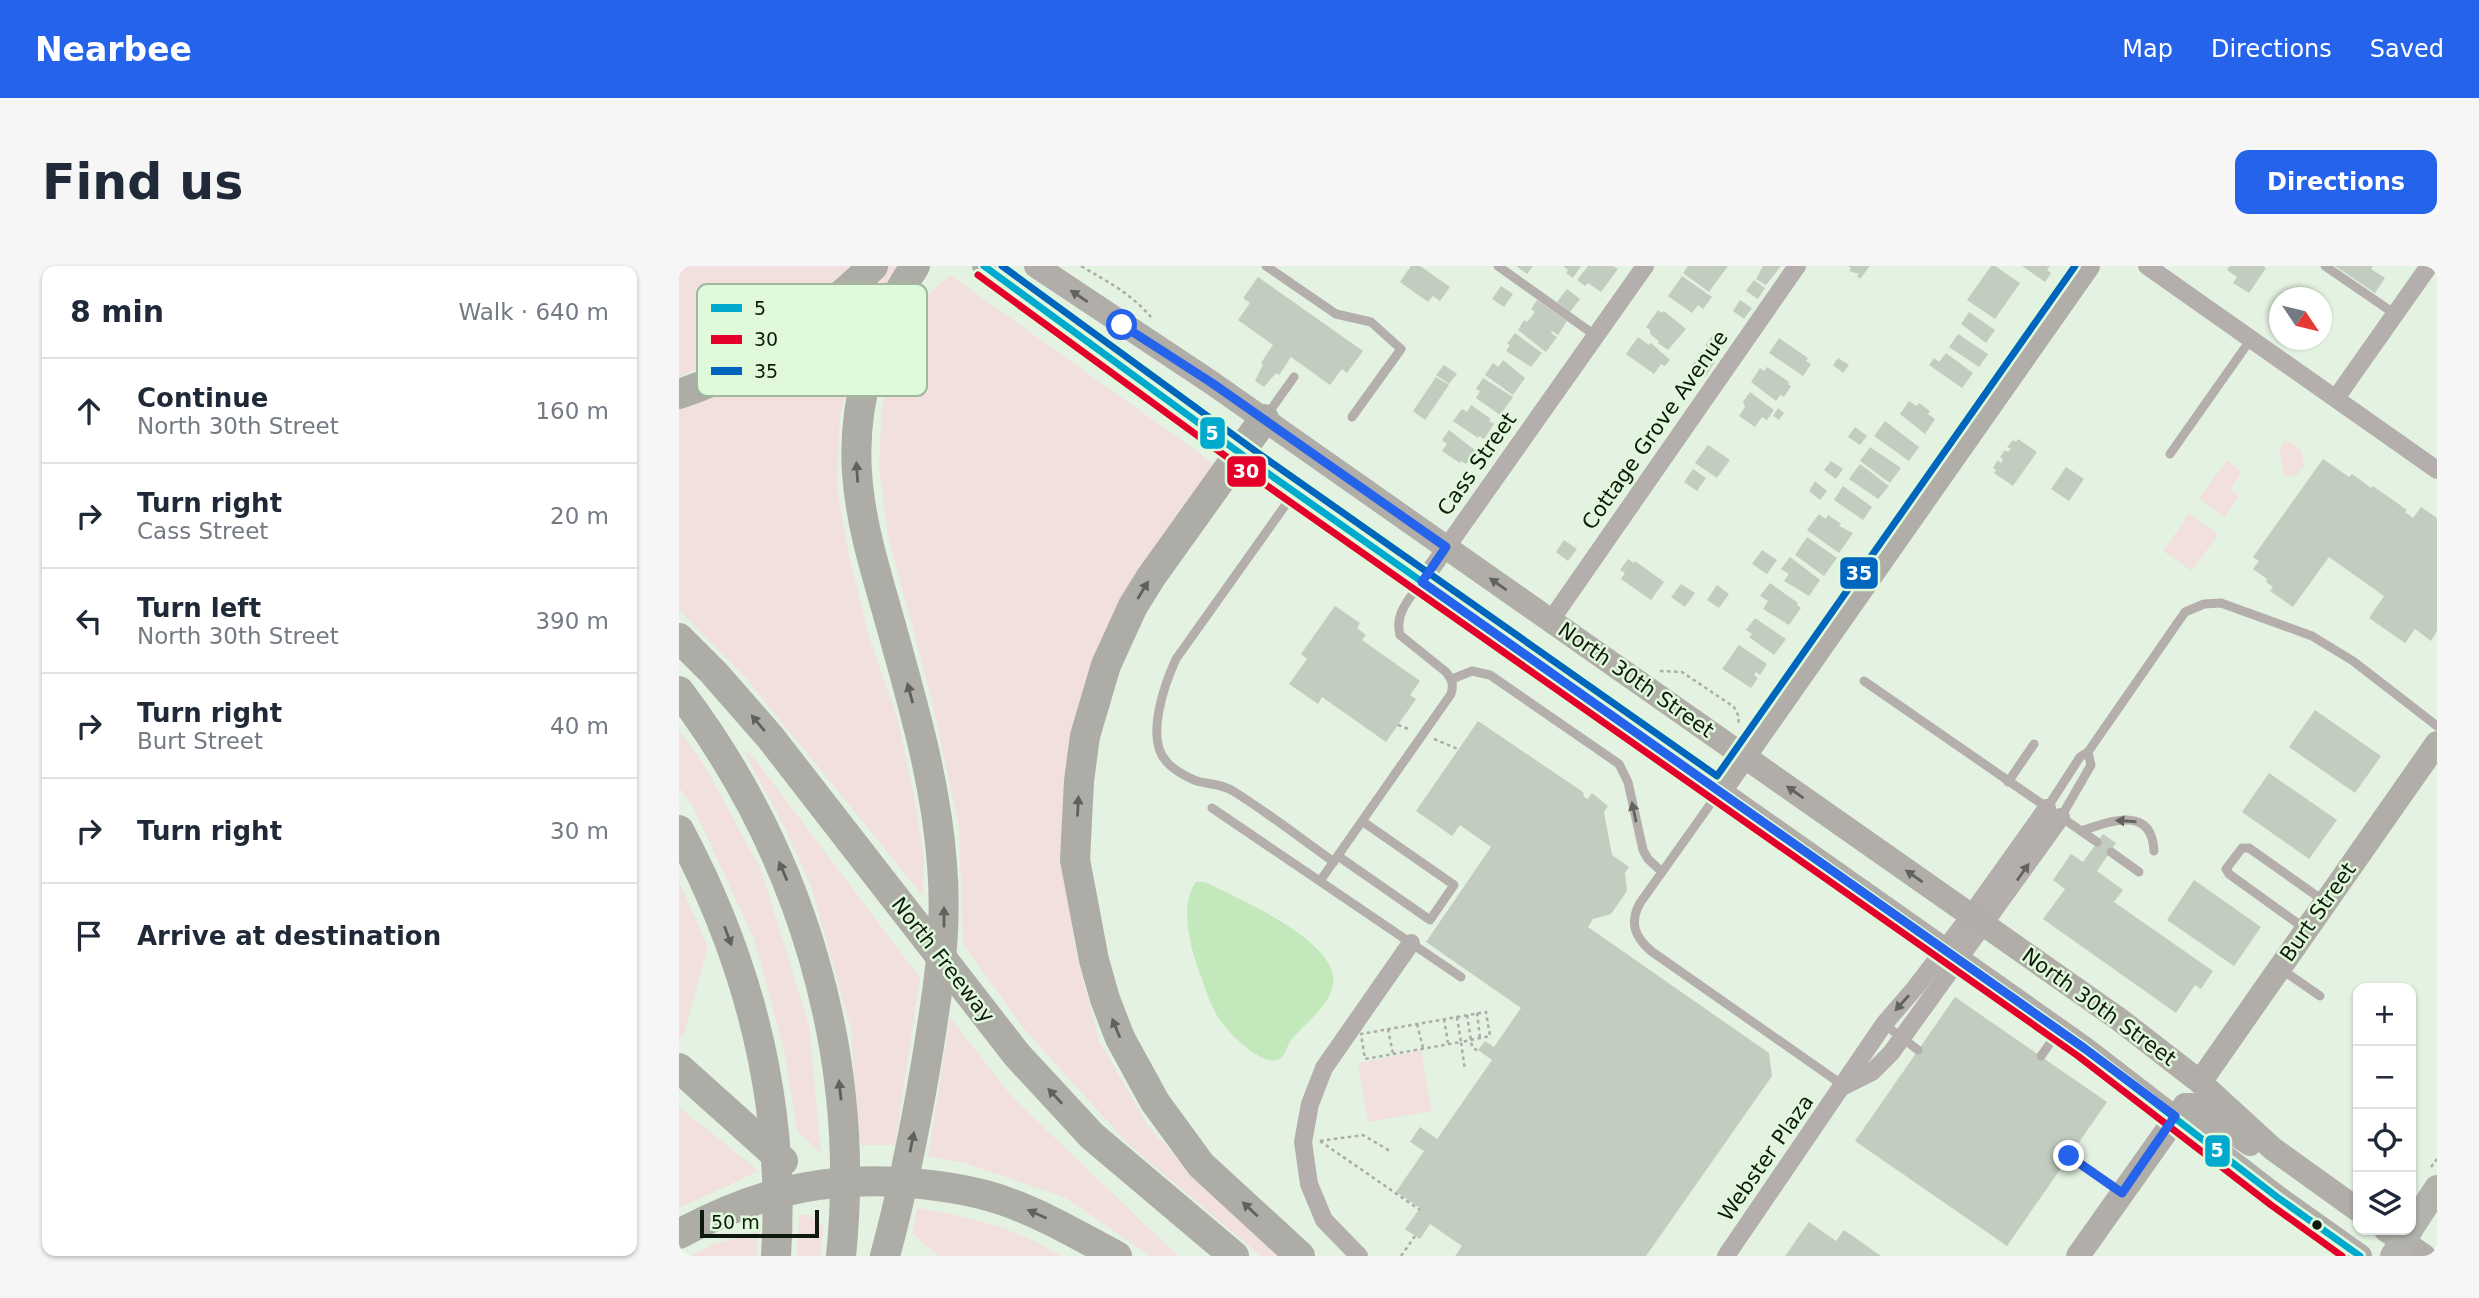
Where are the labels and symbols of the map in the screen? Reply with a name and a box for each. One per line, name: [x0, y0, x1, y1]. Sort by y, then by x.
legend: [697, 284, 927, 396]
north arrow: [2269, 287, 2332, 350]
one-way arrow: [1070, 289, 1088, 303]
text: 5: [754, 297, 766, 319]
route start: [1106, 309, 1137, 340]
street label: Cottage Grove Avenue: [1577, 326, 1733, 534]
text: 30: [754, 328, 778, 350]
text: 35: [754, 360, 778, 382]
street label: Cass Street: [1433, 408, 1521, 520]
line badge: 5: [1199, 416, 1226, 450]
text: 5: [1205, 422, 1219, 444]
line badge: 30: [1226, 455, 1267, 488]
text: 30: [1233, 460, 1259, 482]
one-way arrow: [852, 461, 863, 483]
line badge: 35: [1839, 556, 1879, 590]
text: 35: [1846, 562, 1872, 584]
one-way arrow: [1489, 577, 1507, 591]
one-way arrow: [1136, 581, 1149, 600]
street label: North 30th Street: [1554, 617, 1718, 743]
one-way arrow: [904, 682, 914, 703]
one-way arrow: [750, 714, 766, 732]
one-way arrow: [1786, 785, 1804, 799]
one-way arrow: [1072, 795, 1083, 817]
one-way arrow: [1629, 801, 1640, 823]
one-way arrow: [2115, 816, 2137, 827]
street label: Burt Street: [2275, 858, 2361, 966]
one-way arrow: [778, 860, 789, 881]
one-way arrow: [2016, 863, 2030, 881]
one-way arrow: [1906, 869, 1924, 884]
street label: North Freeway: [887, 893, 999, 1027]
one-way arrow: [938, 906, 950, 928]
one-way arrow: [723, 925, 734, 946]
street label: North 30th Street: [2017, 943, 2181, 1071]
one-way arrow: [1894, 994, 1910, 1012]
one-way arrow: [1111, 1017, 1122, 1038]
one-way arrow: [834, 1079, 845, 1101]
one-way arrow: [1047, 1088, 1063, 1105]
street label: Webster Plaza: [1714, 1090, 1818, 1226]
one-way arrow: [906, 1131, 917, 1153]
line badge: 5: [2204, 1134, 2231, 1168]
text: 5: [2210, 1139, 2224, 1161]
route end: [2053, 1140, 2084, 1171]
one-way arrow: [1242, 1202, 1259, 1218]
scale bar: [700, 1207, 819, 1239]
one-way arrow: [1027, 1208, 1047, 1220]
unlabelled marker: [2310, 1218, 2324, 1232]

